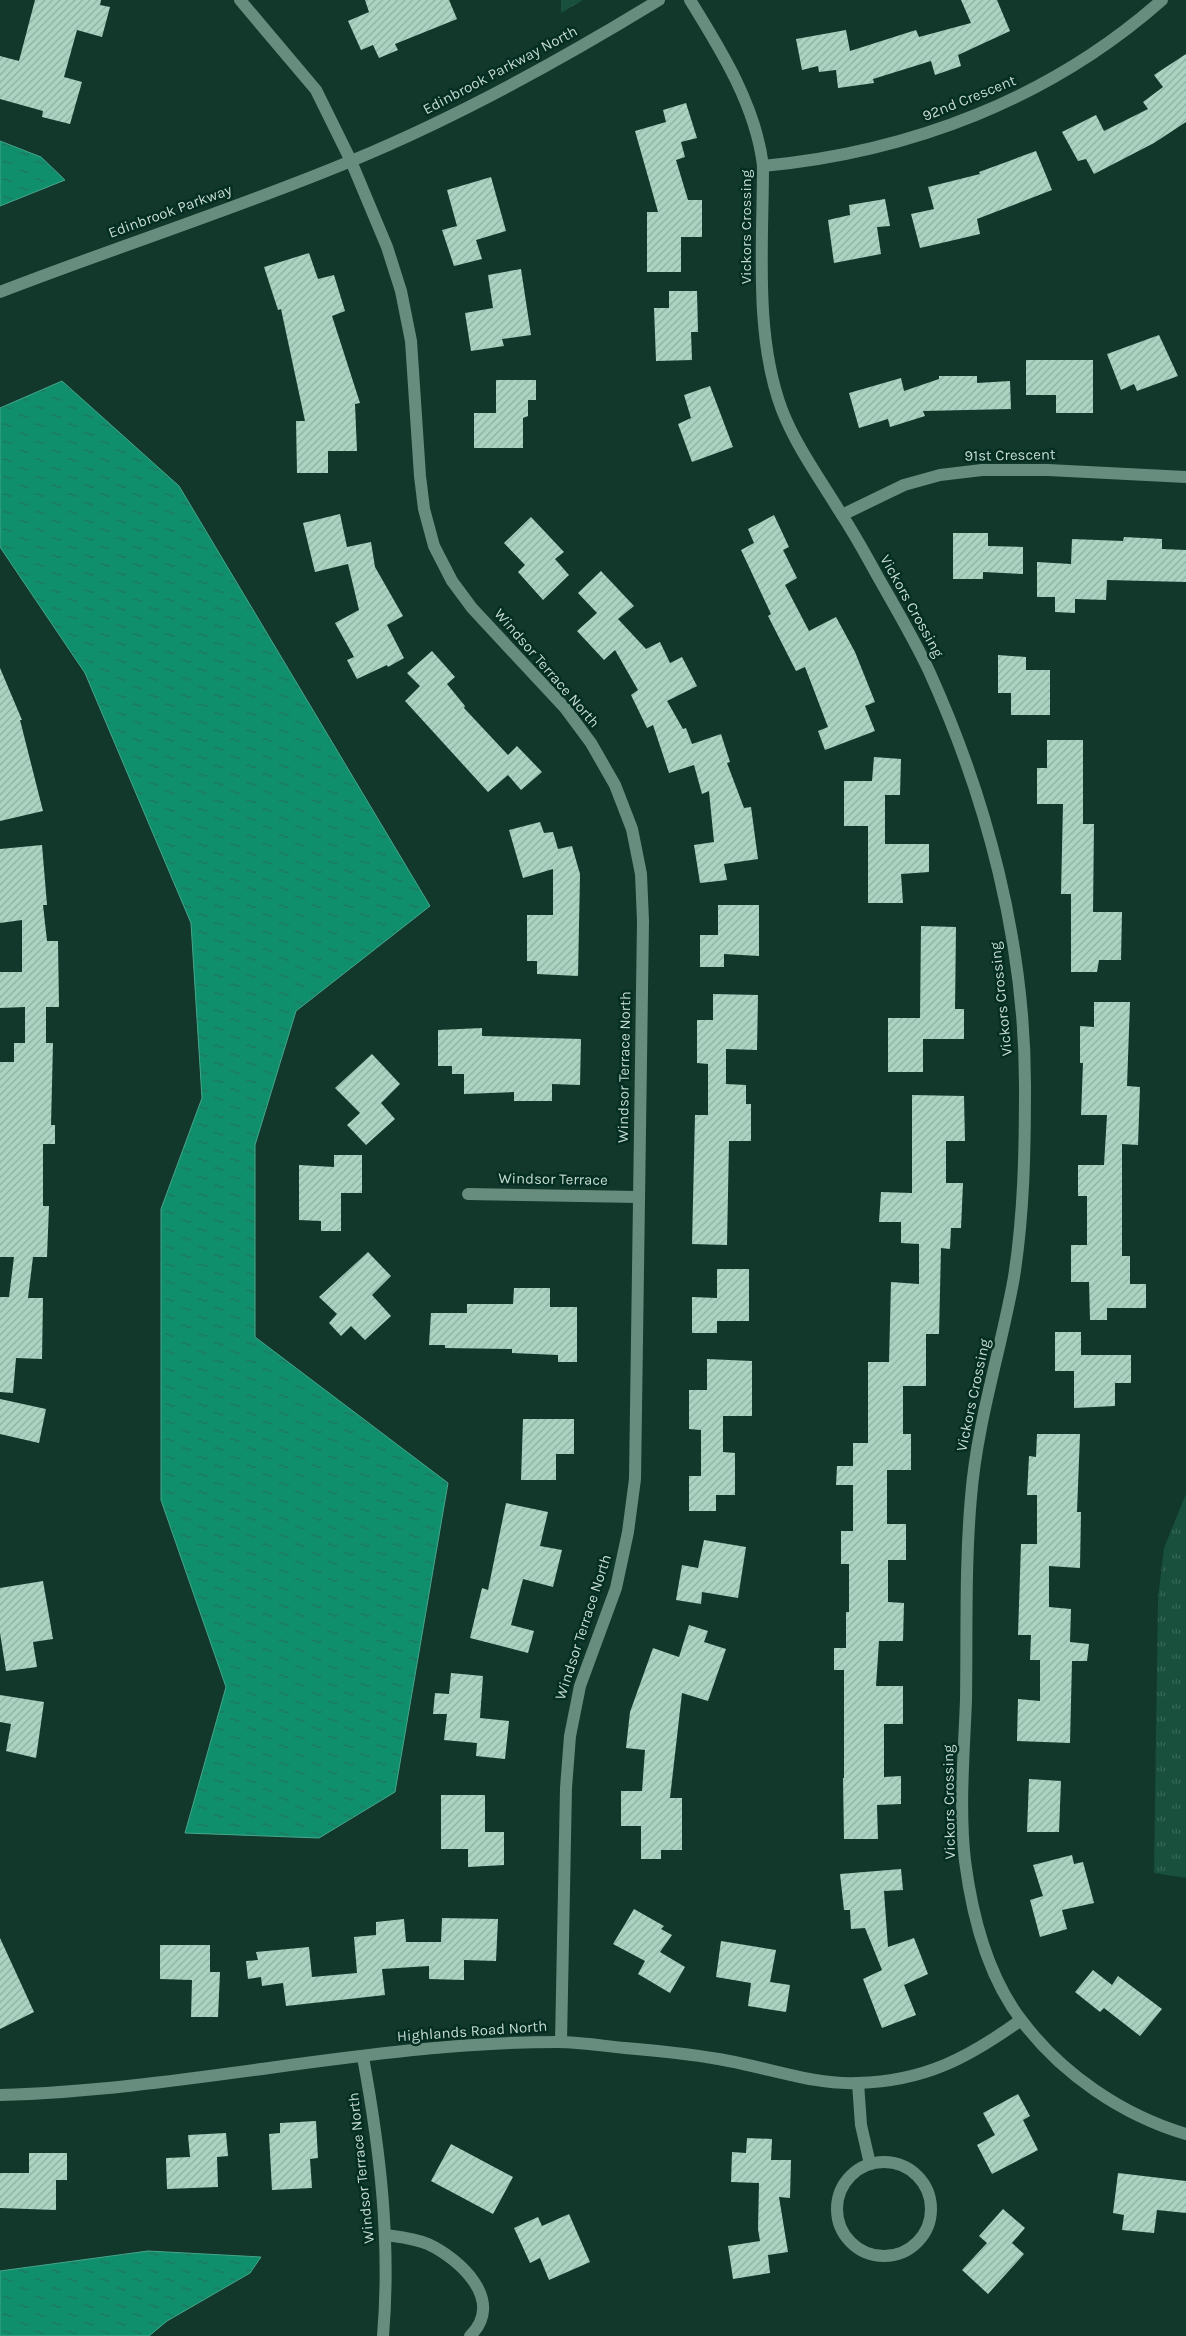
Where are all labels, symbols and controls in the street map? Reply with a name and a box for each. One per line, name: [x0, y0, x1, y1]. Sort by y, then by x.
street label: Edinbrook Parkway North: [420, 22, 580, 118]
street label: 92nd Crescent: [920, 71, 1019, 125]
street label: Vickors Crossing: [737, 169, 755, 284]
street label: Edinbrook Parkway: [106, 180, 234, 242]
street label: 91st Crescent: [964, 445, 1056, 465]
street label: Vickors Crossing: [876, 551, 948, 661]
street label: Windsor Terrace North: [490, 605, 604, 731]
street label: Vickors Crossing: [986, 940, 1016, 1057]
street label: Windsor Terrace North: [614, 991, 634, 1143]
street label: Windsor Terrace: [498, 1169, 608, 1189]
street label: Vickors Crossing: [952, 1336, 994, 1453]
street label: Windsor Terrace North: [551, 1552, 615, 1702]
street label: Vickors Crossing: [939, 1744, 959, 1860]
street label: Highlands Road North: [396, 2017, 548, 2045]
street label: Windsor Terrace North: [344, 2092, 378, 2244]

